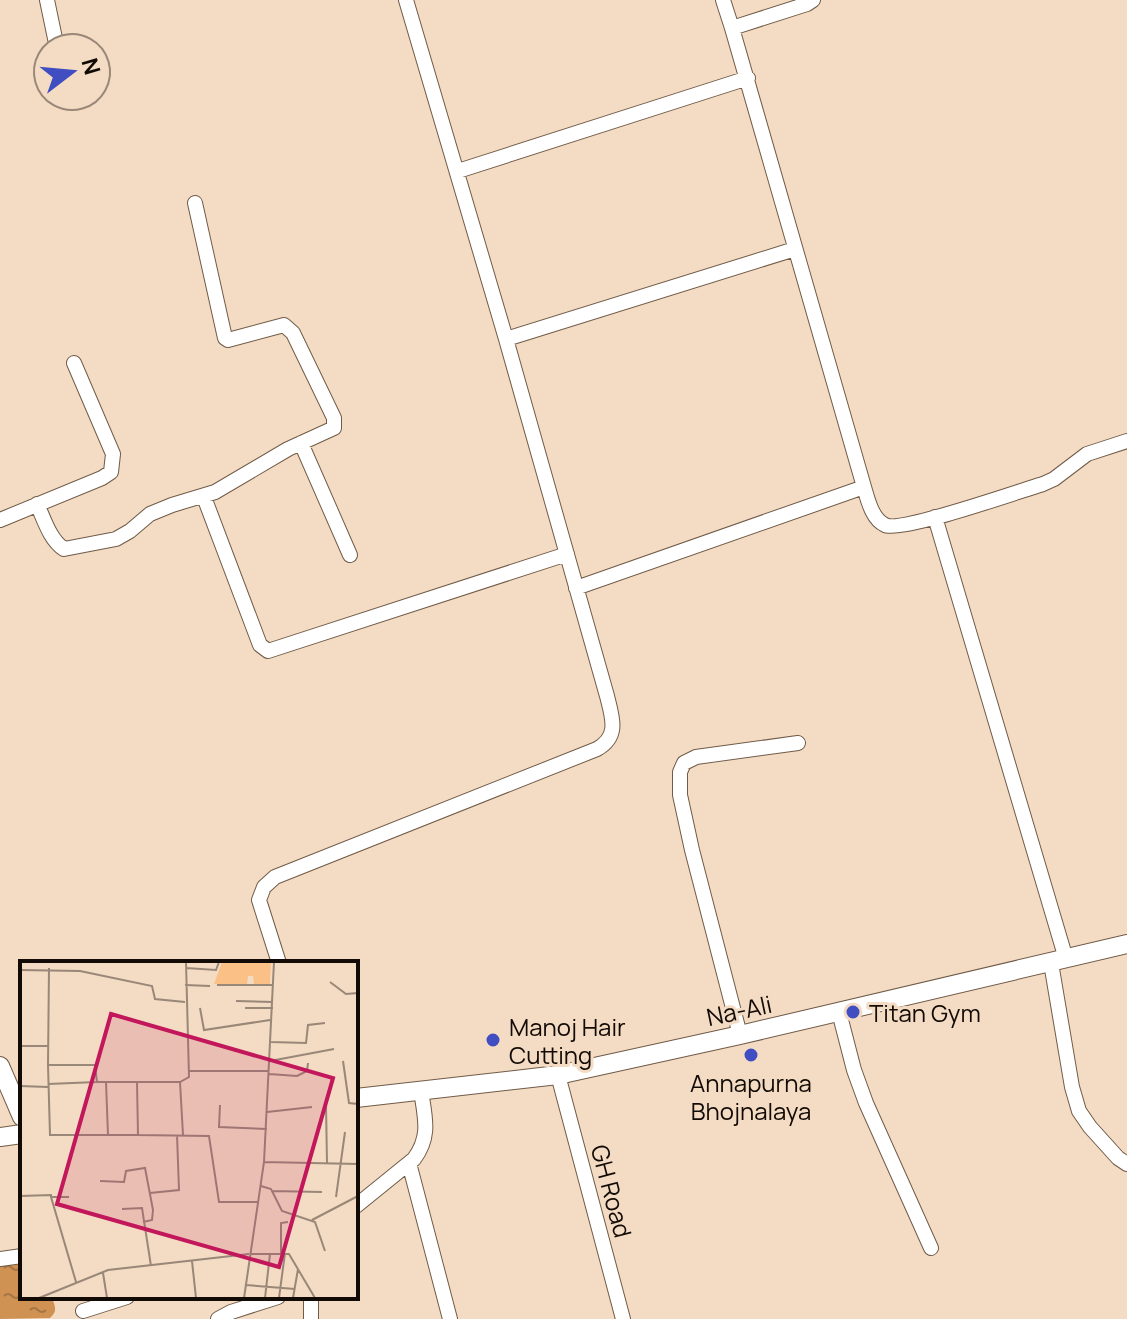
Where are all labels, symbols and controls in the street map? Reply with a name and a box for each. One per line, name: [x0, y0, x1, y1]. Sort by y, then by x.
north arrow: [32, 32, 112, 112]
text: N: [75, 55, 108, 78]
inset map: [20, 961, 358, 1299]
street label: Na-Ali: [703, 987, 775, 1033]
place label: Titan Gym: [869, 996, 981, 1029]
marker: Titan Gym: [844, 1003, 862, 1021]
place label: Manoj Hair Cutting: [509, 1010, 626, 1071]
marker: Manoj Hair Cutting: [484, 1031, 502, 1049]
marker: Annapurna Bhojnalaya: [742, 1046, 760, 1064]
place label: Annapurna Bhojnalaya: [690, 1066, 812, 1127]
street label: GH Road: [584, 1141, 640, 1241]

